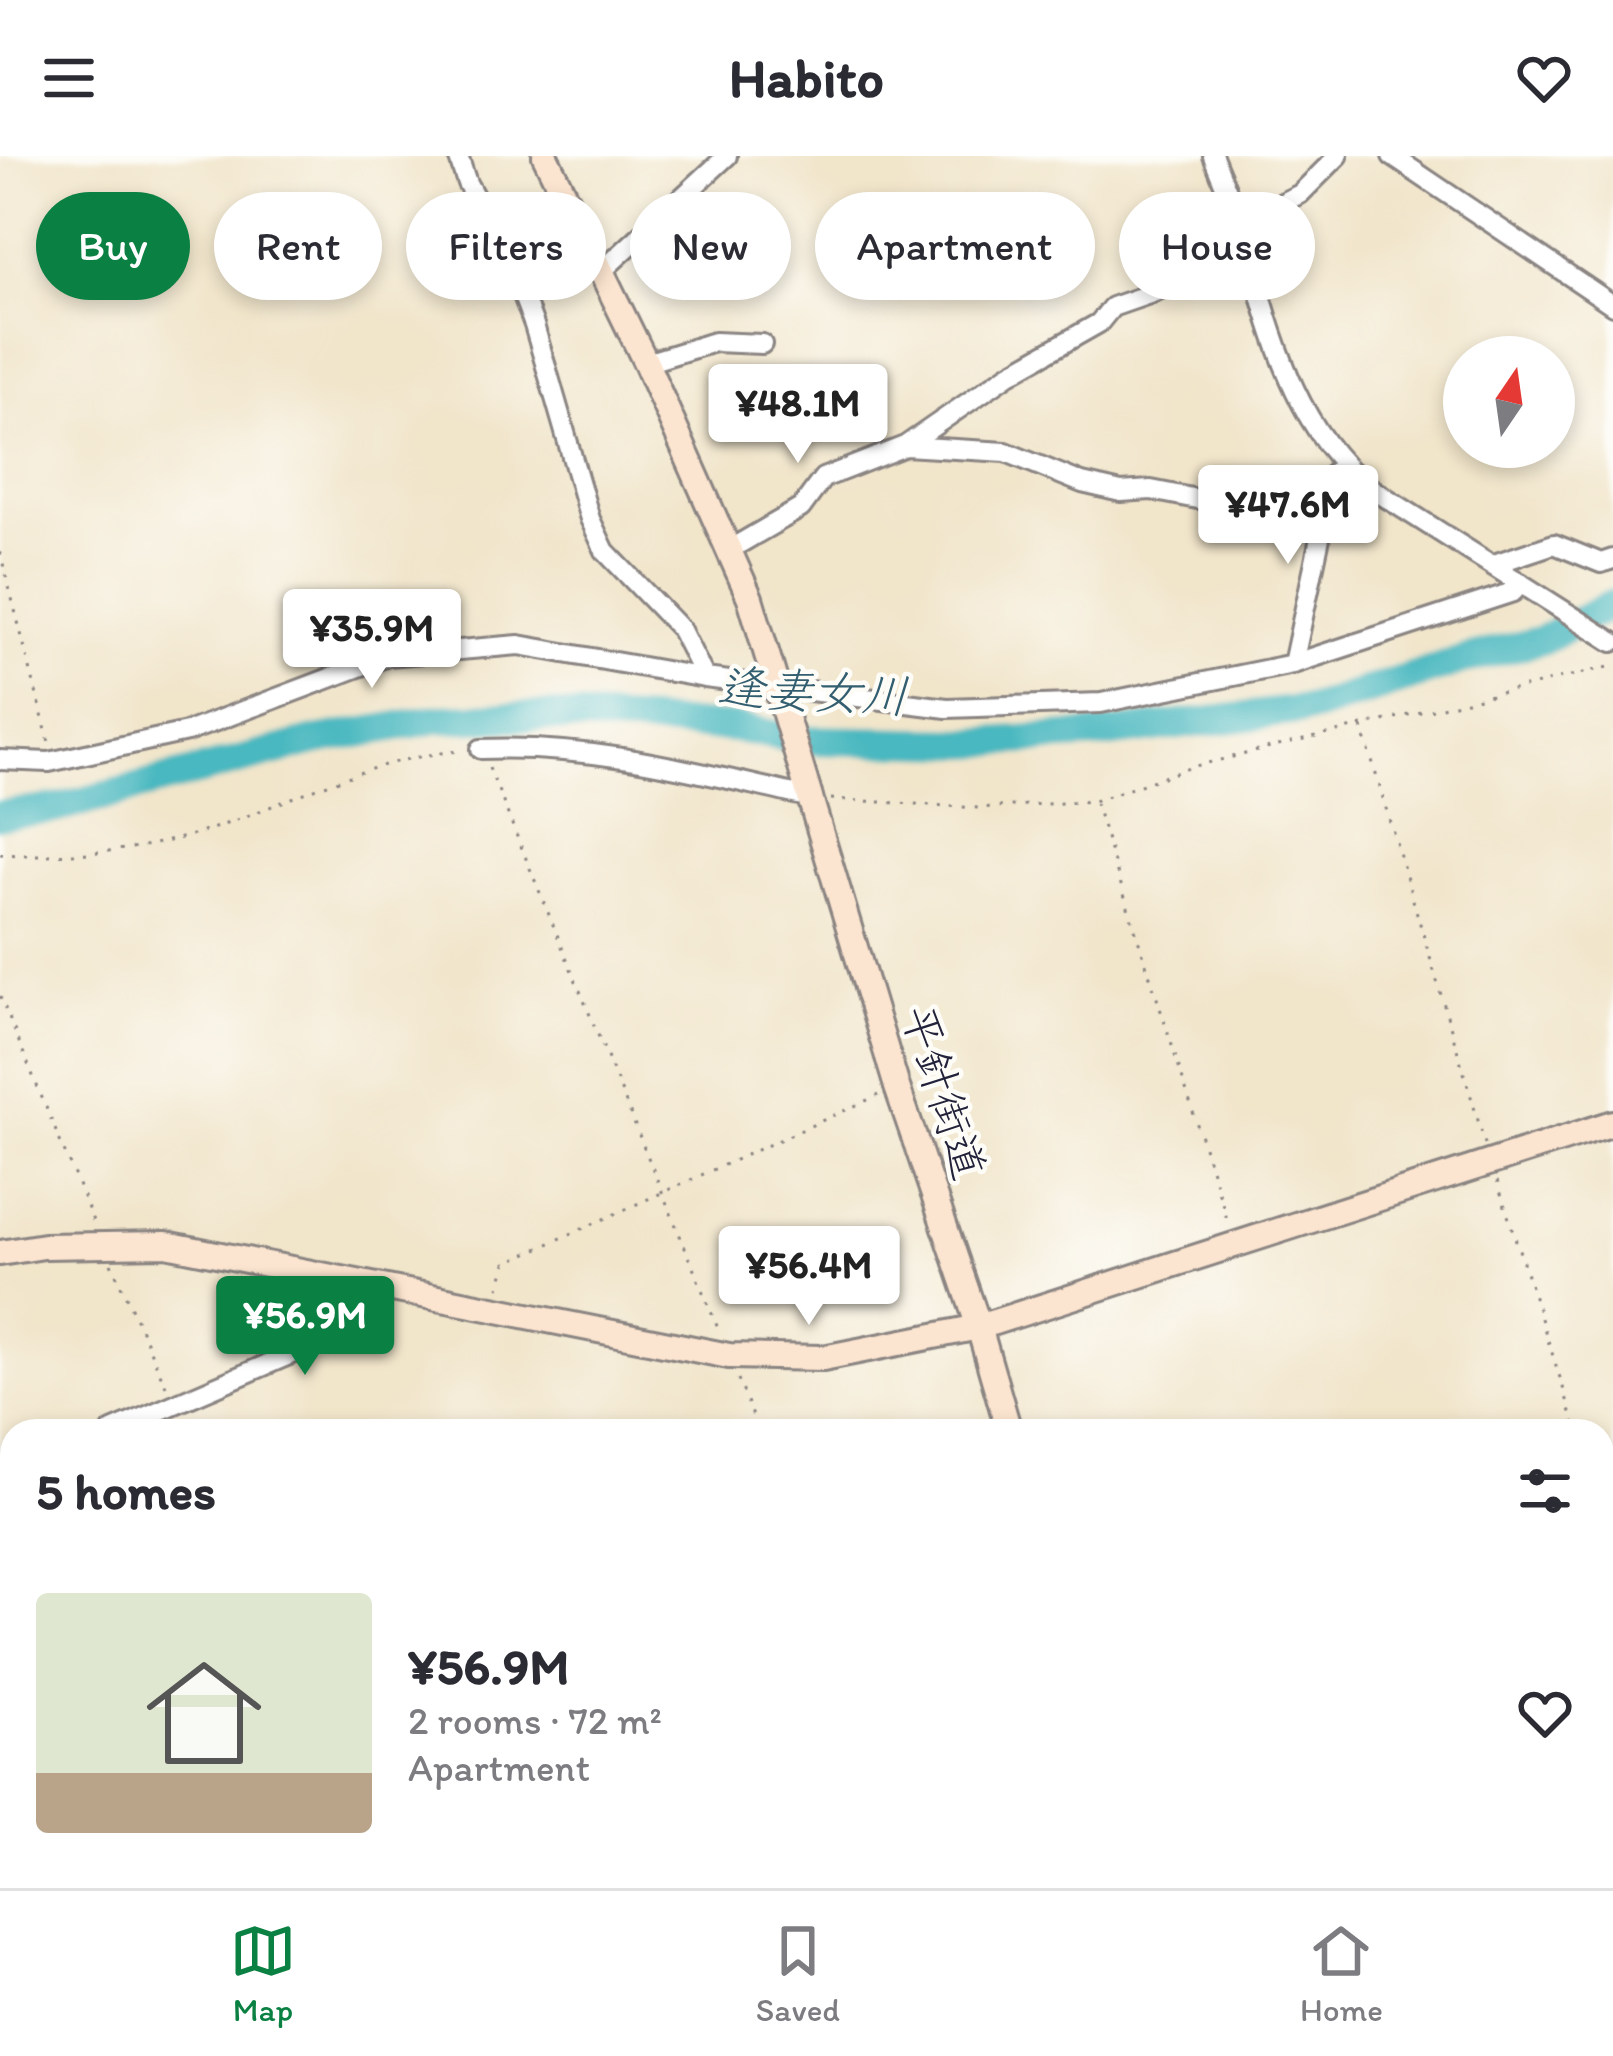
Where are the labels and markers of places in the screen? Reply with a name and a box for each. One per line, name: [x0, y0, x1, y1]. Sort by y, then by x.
pin: ¥48.1M: [700, 364, 896, 466]
pin: ¥47.6M: [1190, 465, 1386, 567]
pin: ¥35.9M: [274, 589, 470, 691]
pin: ¥56.4M: [711, 1226, 907, 1328]
pin: ¥56.9M: [207, 1276, 403, 1378]

